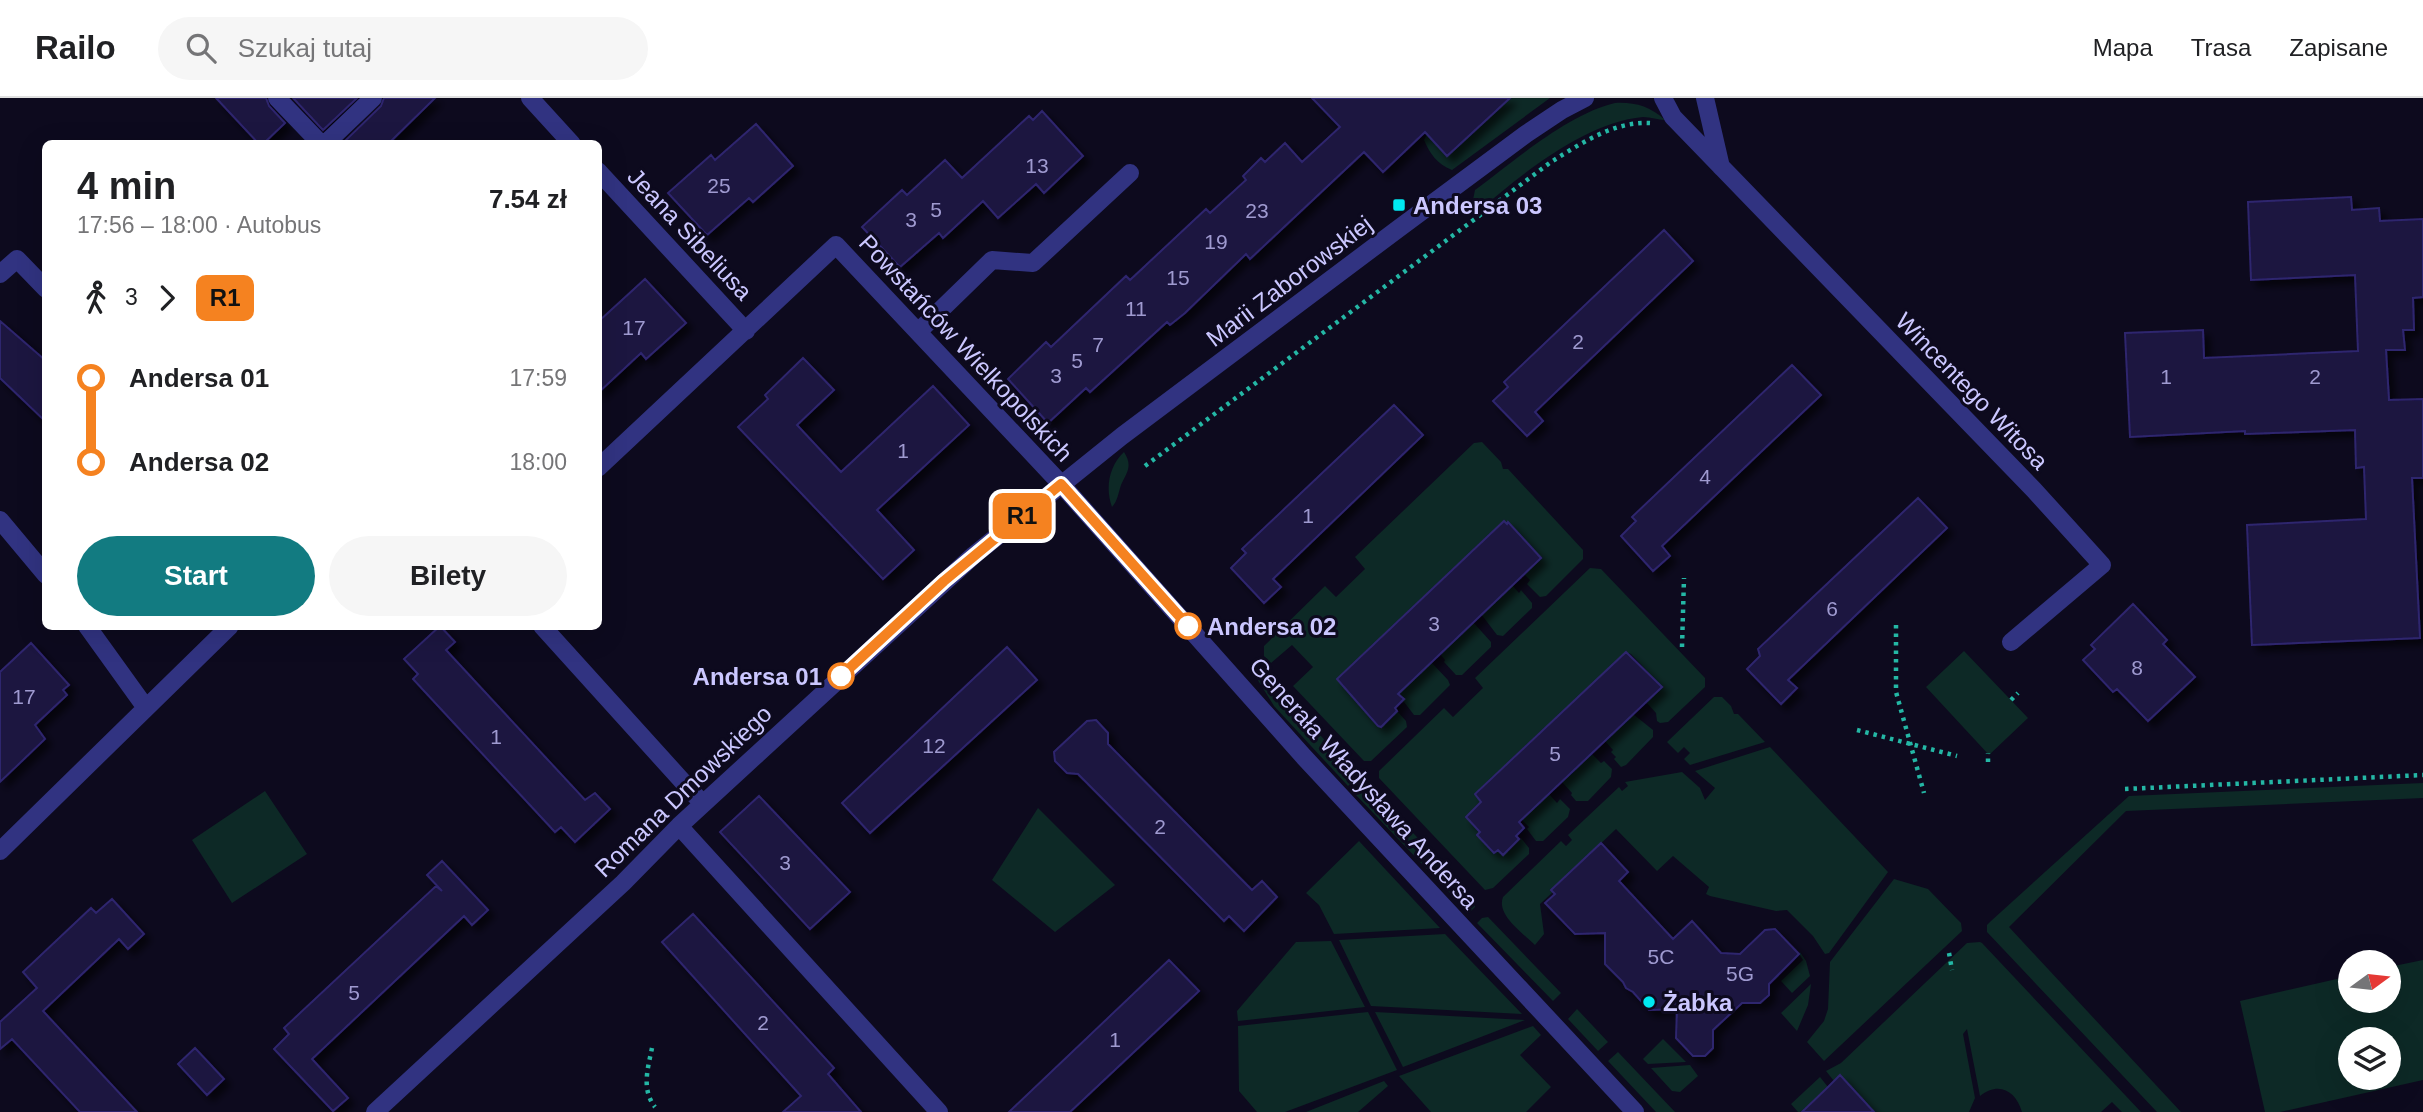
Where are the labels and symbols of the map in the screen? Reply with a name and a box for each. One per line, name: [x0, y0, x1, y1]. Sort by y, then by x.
house number: 13: [1025, 154, 1049, 177]
street label: Jeana Sibeliusa: [622, 163, 758, 306]
house number: 25: [707, 174, 731, 197]
place label: Andersa 03: [1413, 192, 1542, 219]
marker: Andersa 03: [1391, 197, 1407, 213]
house number: 5: [930, 198, 942, 221]
house number: 23: [1245, 199, 1269, 222]
house number: 3: [905, 208, 917, 231]
street label: Marii Zaborowskiej: [1201, 210, 1377, 352]
street label: Powstańców Wielkopolskich: [854, 229, 1078, 467]
house number: 19: [1204, 230, 1228, 253]
house number: 15: [1166, 266, 1190, 289]
house number: 11: [1125, 297, 1147, 320]
street label: Wincentego Witosa: [1890, 307, 2054, 475]
house number: 17: [622, 316, 646, 339]
house number: 2: [1572, 330, 1584, 353]
house number: 7: [1092, 333, 1104, 356]
house number: 5: [1071, 349, 1083, 372]
house number: 3: [1050, 364, 1062, 387]
house number: 1: [2160, 365, 2172, 388]
house number: 2: [2309, 365, 2321, 388]
house number: 1: [897, 439, 909, 462]
house number: 4: [1699, 465, 1711, 488]
line badge: R1: [990, 493, 1054, 539]
house number: 1: [1302, 504, 1314, 527]
house number: 6: [1826, 597, 1838, 620]
house number: 3: [1428, 612, 1440, 635]
marker: Andersa 02: [1175, 613, 1201, 639]
place label: Andersa 02: [1207, 613, 1336, 640]
street label: Generała Władysława Andersa: [1244, 652, 1484, 914]
house number: 8: [2131, 656, 2143, 679]
place label: Andersa 01: [693, 663, 822, 690]
marker: Andersa 01: [828, 663, 854, 689]
house number: 17: [12, 685, 36, 708]
street label: Romana Dmowskiego: [589, 700, 777, 882]
house number: 1: [490, 725, 502, 748]
house number: 12: [922, 734, 946, 757]
house number: 5: [1549, 742, 1561, 765]
house number: 2: [1154, 815, 1166, 838]
house number: 3: [779, 851, 791, 874]
house number: 5C: [1648, 945, 1674, 968]
north arrow: [2338, 950, 2401, 1013]
house number: 5G: [1726, 962, 1754, 985]
house number: 5: [348, 981, 360, 1004]
place label: Żabka: [1663, 989, 1733, 1016]
marker: Żabka: [1641, 994, 1657, 1010]
house number: 2: [757, 1011, 769, 1034]
house number: 1: [1109, 1028, 1121, 1051]

